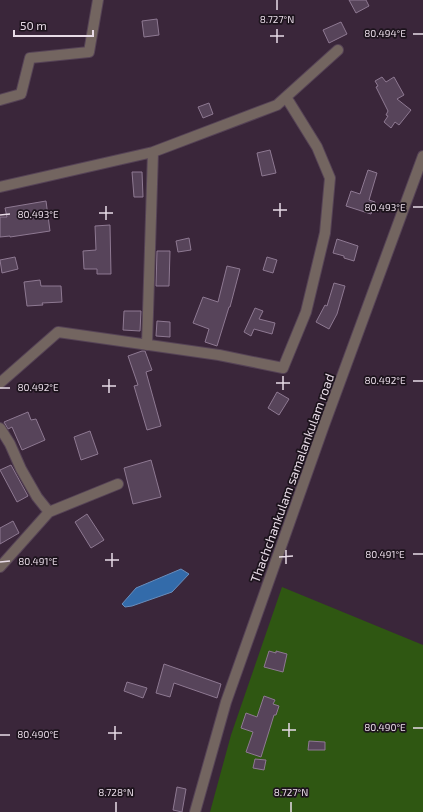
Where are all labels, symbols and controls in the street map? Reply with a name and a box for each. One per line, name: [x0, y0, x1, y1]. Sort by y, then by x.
scale bar: [14, 12, 93, 38]
text: 8.727°N: [260, 13, 294, 25]
text: 50 m: [20, 18, 47, 32]
text: 80.494°E: [364, 27, 406, 39]
text: 80.493°E: [365, 201, 406, 213]
text: 80.493°E: [18, 208, 59, 220]
street label: Thachchankulam samalankulam road: [247, 371, 337, 585]
text: 80.492°E: [364, 374, 406, 386]
text: 80.492°E: [17, 381, 59, 393]
text: 80.491°E: [365, 548, 405, 560]
text: 80.491°E: [18, 555, 58, 567]
text: 80.490°E: [364, 721, 406, 733]
text: 80.490°E: [17, 728, 59, 740]
text: 8.728°N: [98, 786, 134, 798]
text: 8.727°N: [274, 786, 308, 798]

